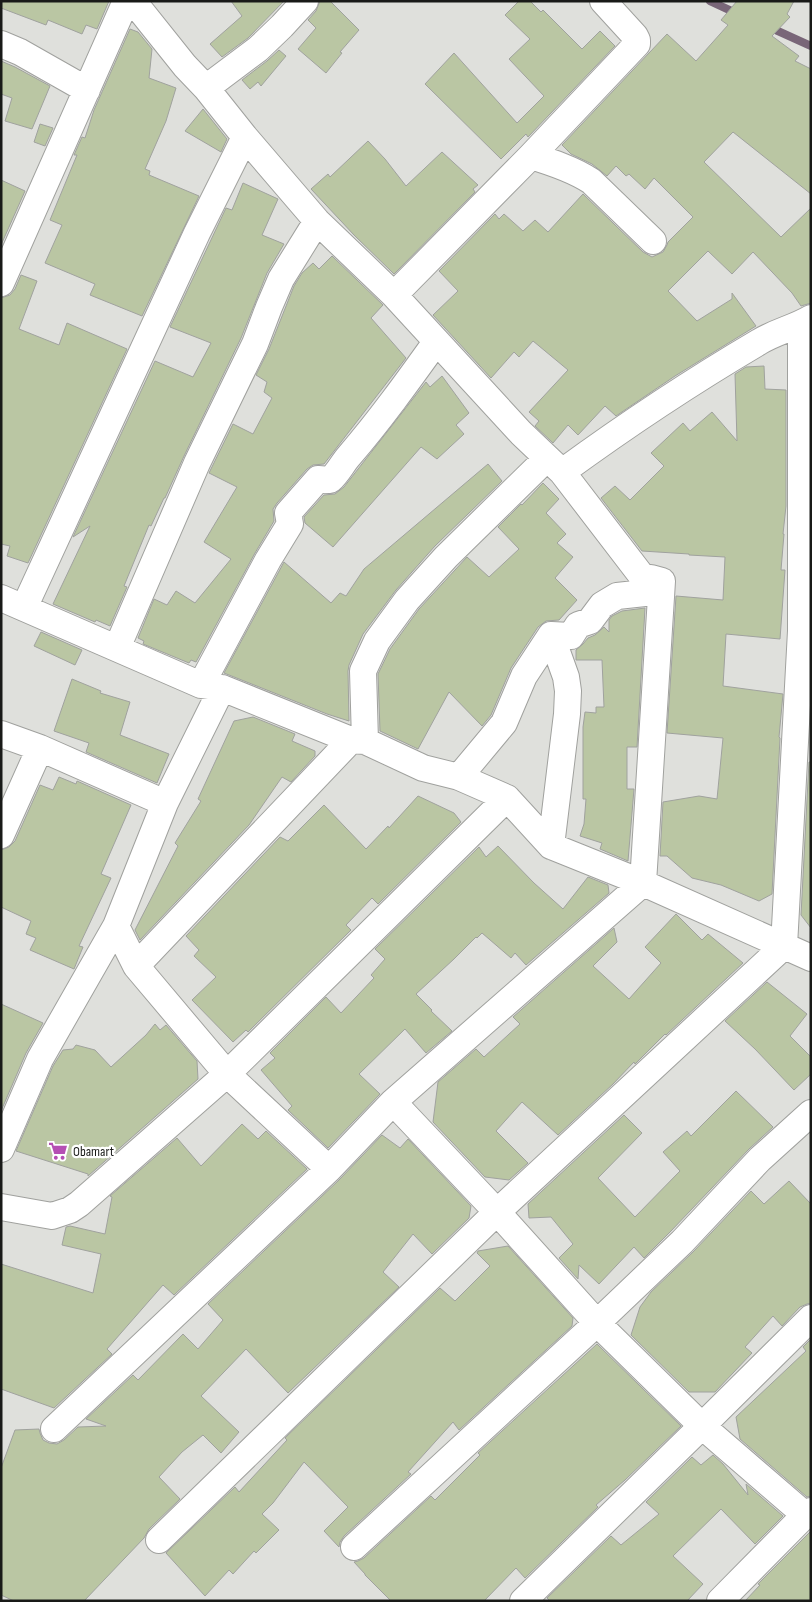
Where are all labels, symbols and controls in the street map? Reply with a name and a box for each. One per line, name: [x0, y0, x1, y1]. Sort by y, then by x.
supermarket icon: Obamart: [47, 1140, 69, 1162]
place label: Obamart: [73, 1143, 114, 1160]

